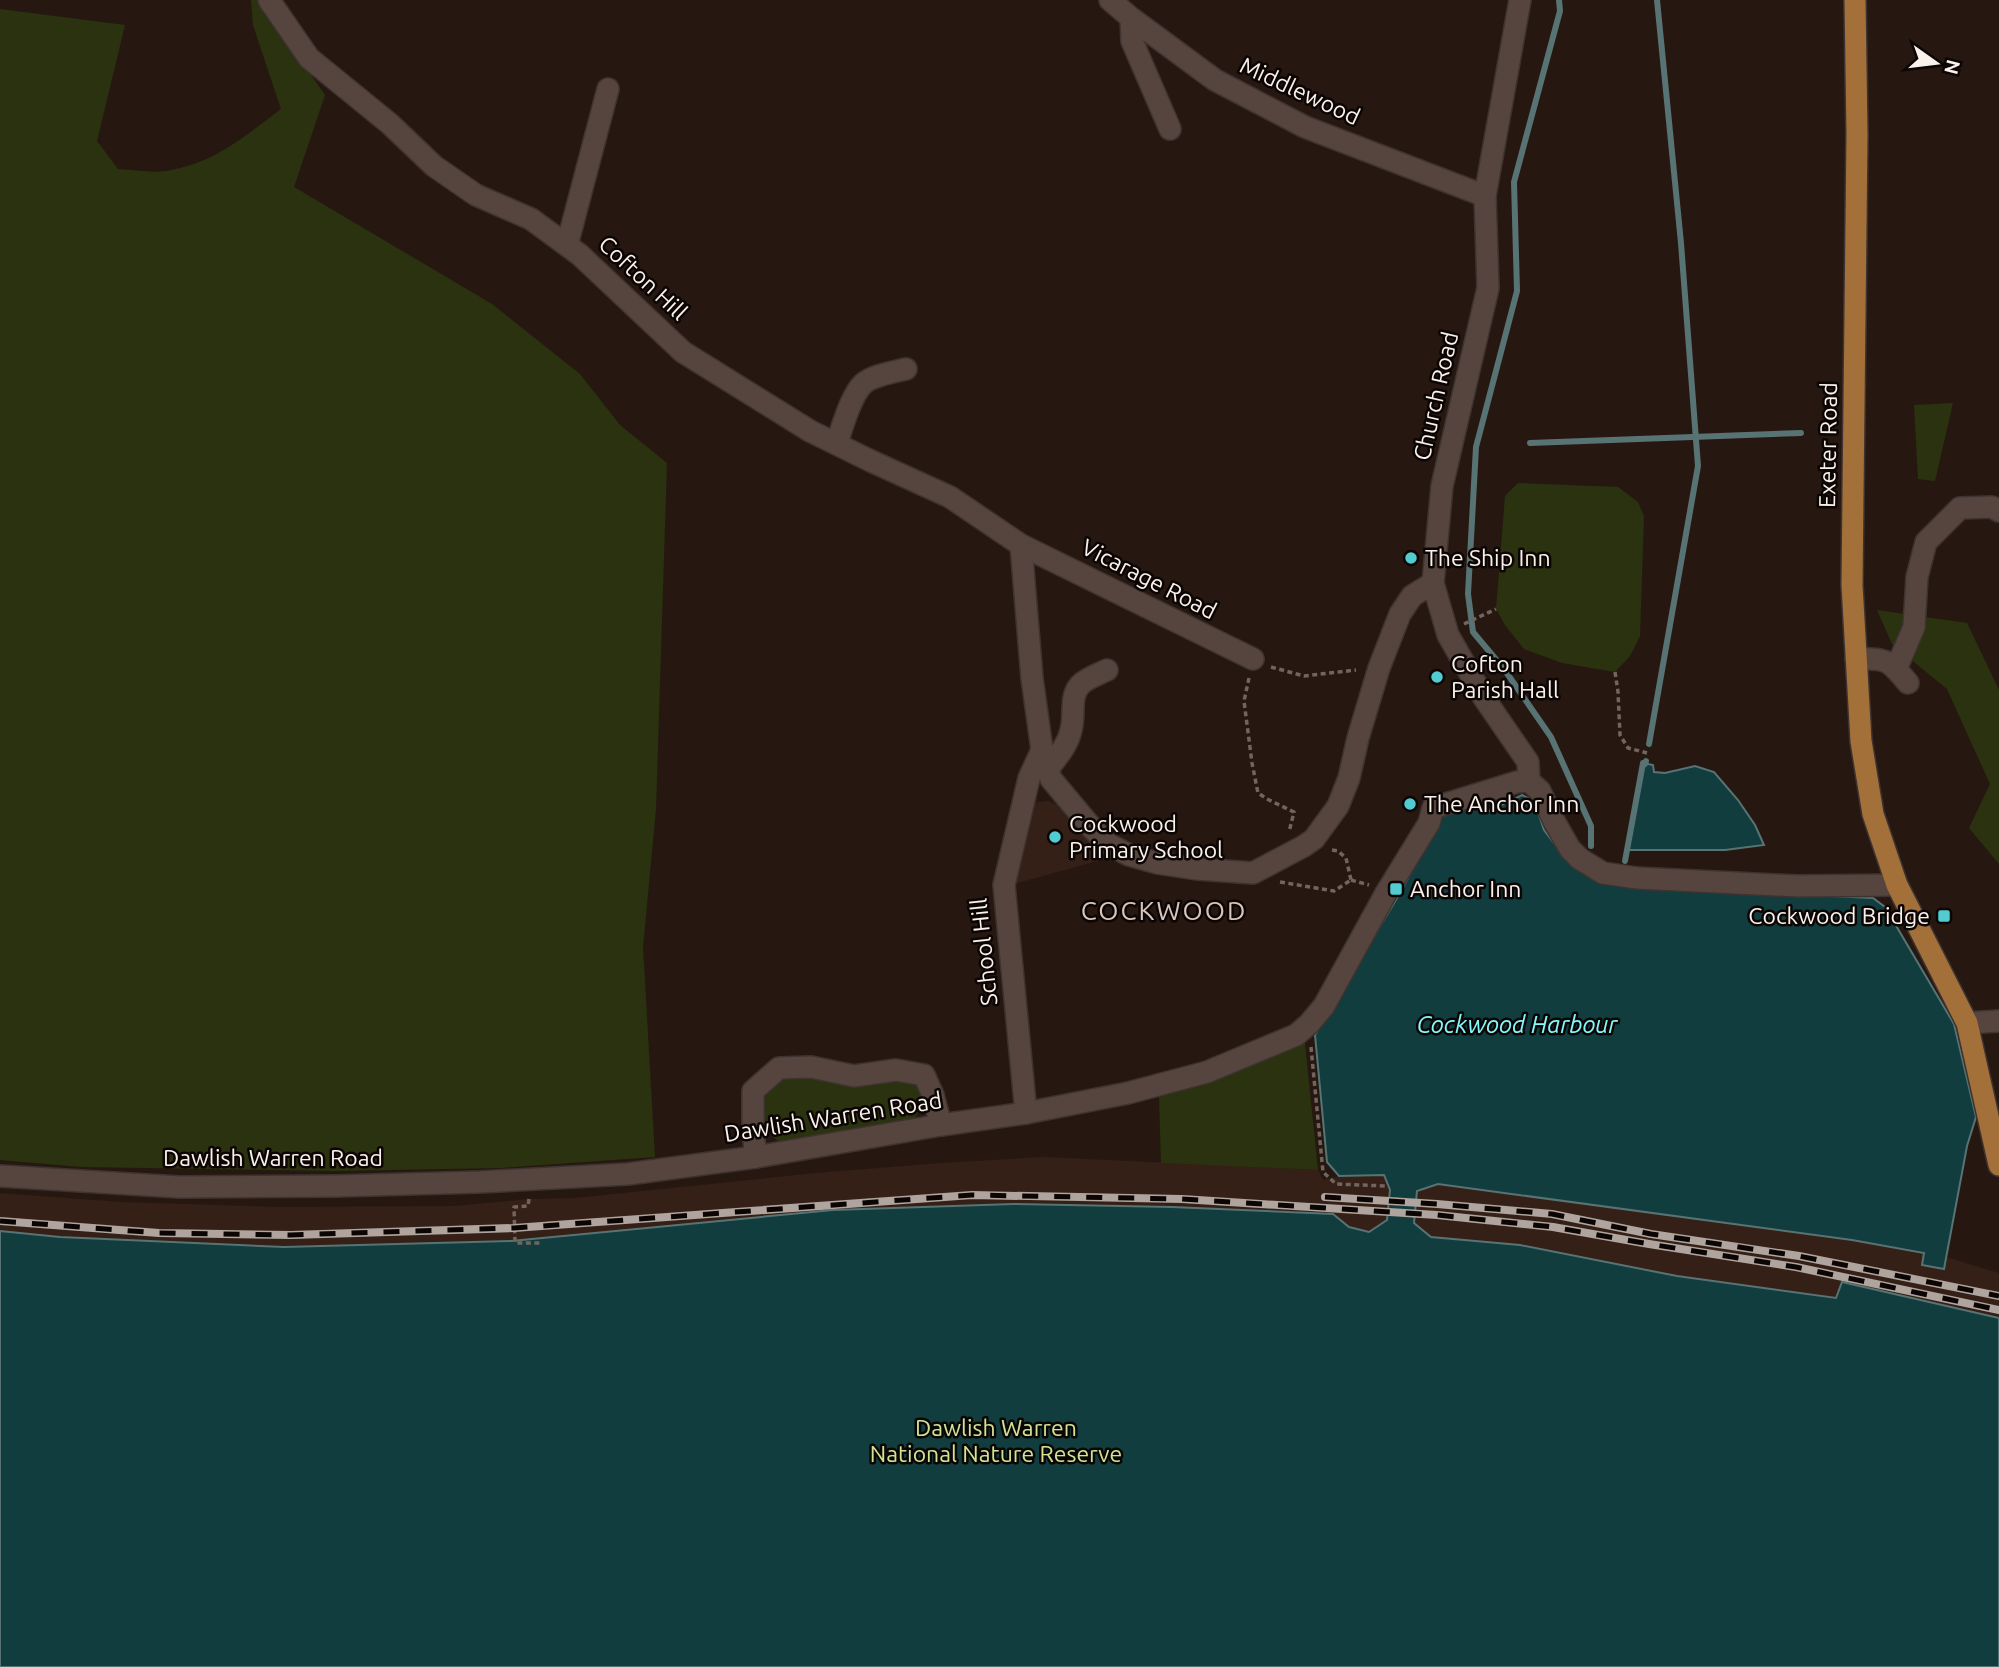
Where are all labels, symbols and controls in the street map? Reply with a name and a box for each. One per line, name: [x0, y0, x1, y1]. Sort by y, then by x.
north arrow: [1901, 28, 1971, 98]
street label: Middlewood: [1236, 52, 1364, 129]
text: N: [1940, 58, 1965, 77]
street label: Cofton Hill: [594, 231, 692, 325]
street label: Church Road: [1409, 329, 1462, 463]
street label: Exeter Road: [1814, 382, 1841, 508]
street label: Vicarage Road: [1078, 534, 1221, 623]
place label: The Ship Inn: [1425, 545, 1551, 570]
marker: The Ship Inn: [1403, 550, 1419, 566]
place label: Cofton Parish Hall: [1451, 651, 1559, 702]
marker: Cofton Parish Hall: [1429, 669, 1445, 685]
place label: The Anchor Inn: [1424, 791, 1579, 816]
marker: The Anchor Inn: [1402, 796, 1418, 812]
place label: Cockwood Primary School: [1069, 811, 1223, 862]
marker: Cockwood Primary School: [1047, 829, 1063, 845]
place label: Anchor Inn: [1410, 876, 1522, 901]
marker: Anchor Inn: [1388, 881, 1404, 897]
district label: COCKWOOD: [1081, 896, 1247, 925]
street label: School Hill: [965, 897, 1002, 1007]
place label: Cockwood Bridge: [1748, 903, 1930, 928]
marker: Cockwood Bridge: [1936, 908, 1952, 924]
water label: Cockwood Harbour: [1416, 1011, 1618, 1038]
street label: Dawlish Warren Road: [722, 1087, 944, 1146]
street label: Dawlish Warren Road: [163, 1145, 383, 1170]
park label: Dawlish Warren National Nature Reserve: [870, 1415, 1122, 1466]

